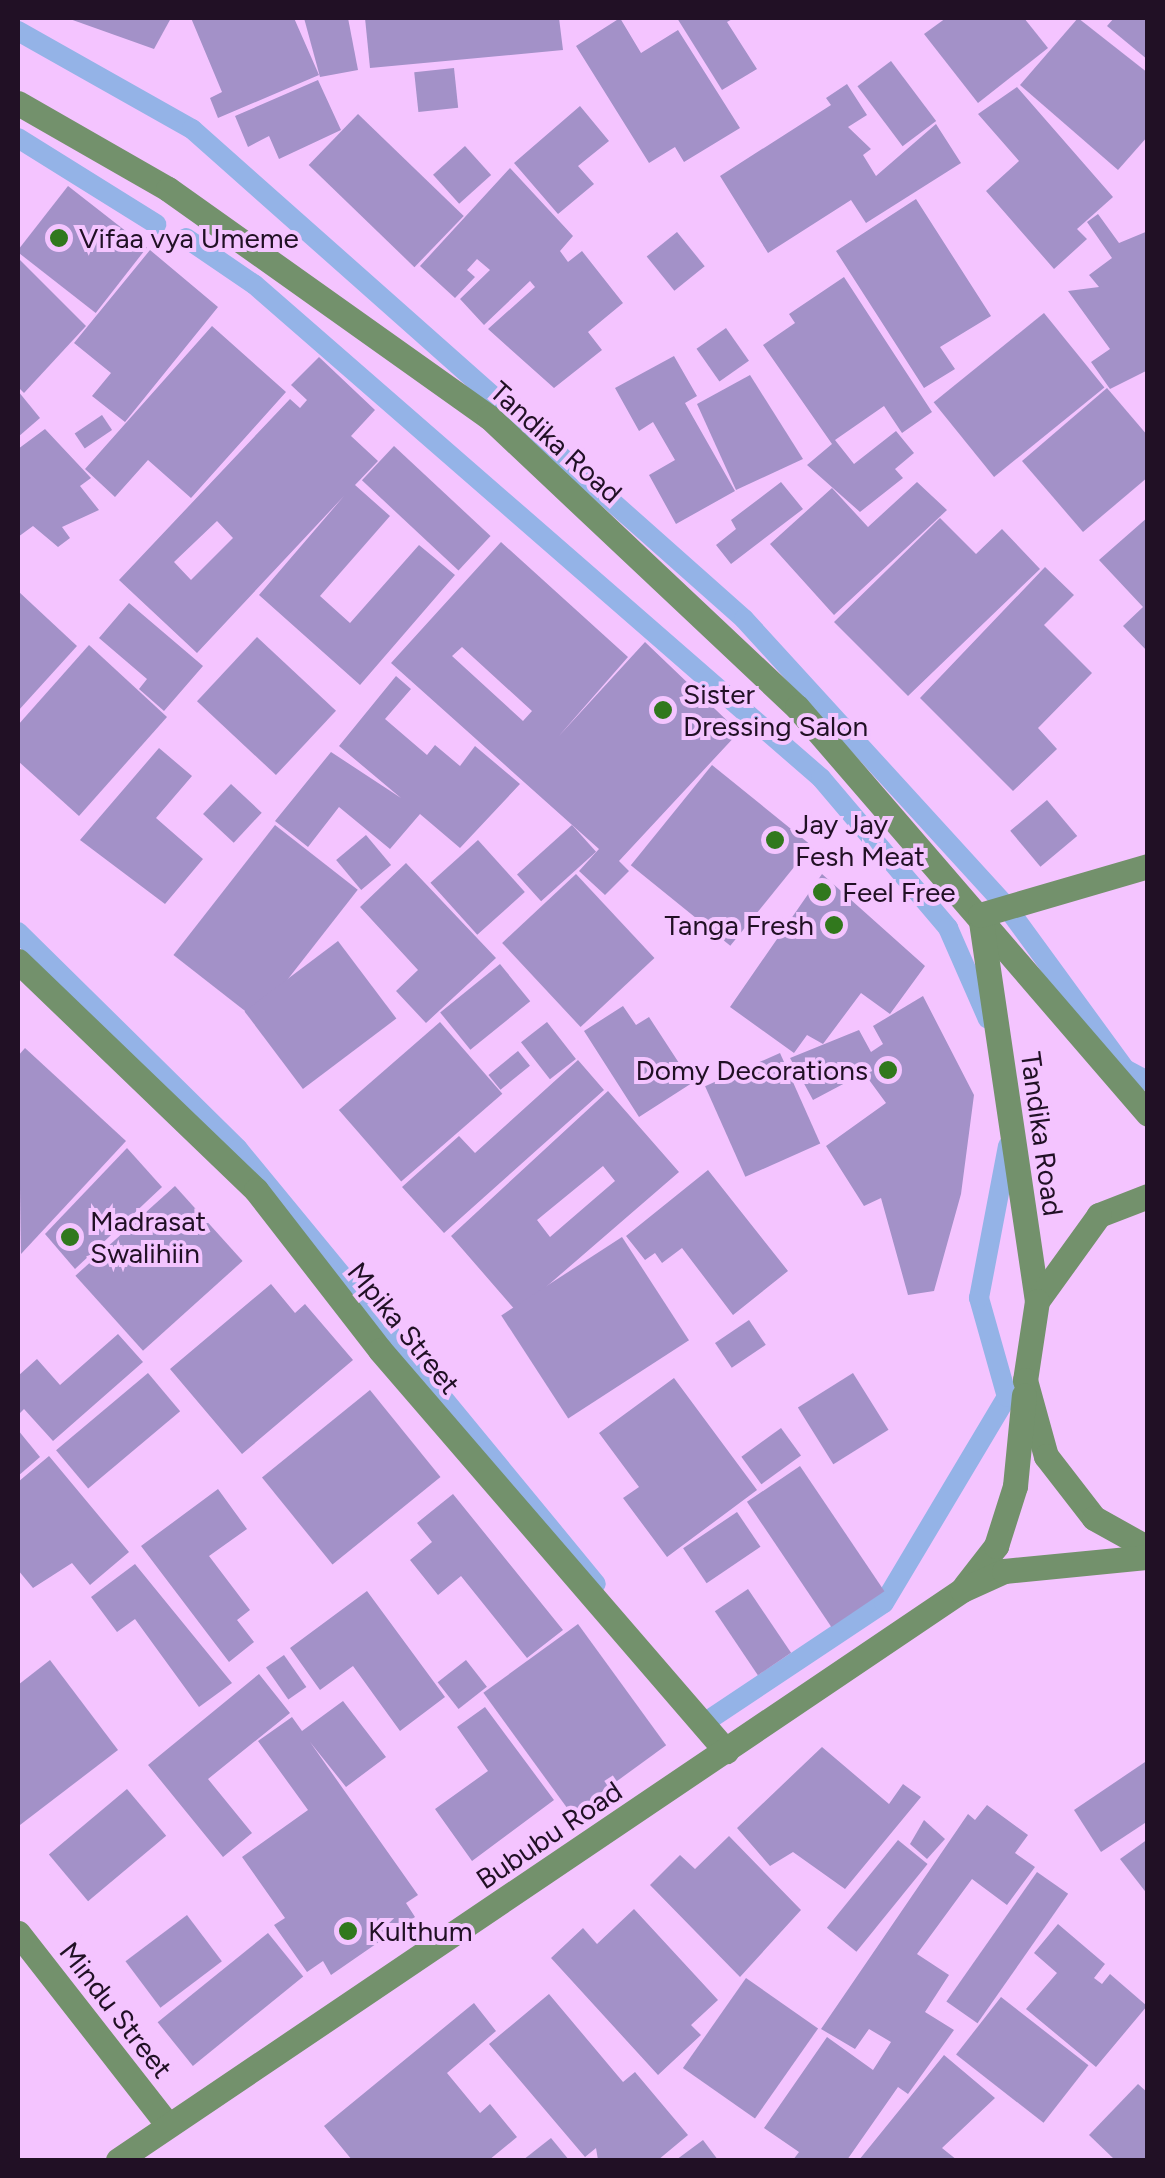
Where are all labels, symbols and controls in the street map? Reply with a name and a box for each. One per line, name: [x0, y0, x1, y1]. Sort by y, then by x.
place label: Vifaa vya Umeme: [79, 221, 299, 255]
marker: Vifaa vya Umeme: [48, 227, 70, 249]
street label: Tandika Road: [483, 374, 629, 510]
place label: Sister Dressing Salon: [683, 677, 868, 743]
marker: Sister Dressing Salon: [652, 699, 674, 721]
place label: Jay Jay Fesh Meat: [795, 807, 925, 873]
marker: Jay Jay Fesh Meat: [764, 829, 786, 851]
place label: Feel Free: [842, 875, 956, 909]
marker: Feel Free: [811, 881, 833, 903]
place label: Tanga Fresh: [664, 908, 814, 942]
marker: Tanga Fresh: [823, 914, 845, 936]
street label: Tandika Road: [1014, 1050, 1070, 1218]
place label: Domy Decorations: [636, 1053, 868, 1087]
marker: Domy Decorations: [877, 1059, 899, 1081]
place label: Madrasat Swalihiin: [90, 1204, 206, 1270]
marker: Madrasat Swalihiin: [59, 1226, 81, 1248]
street label: Mpika Street: [341, 1255, 467, 1401]
street label: Bububu Road: [470, 1774, 628, 1896]
place label: Kulthum: [368, 1914, 472, 1948]
marker: Kulthum: [337, 1920, 359, 1942]
street label: Mindu Street: [53, 1935, 179, 2085]

